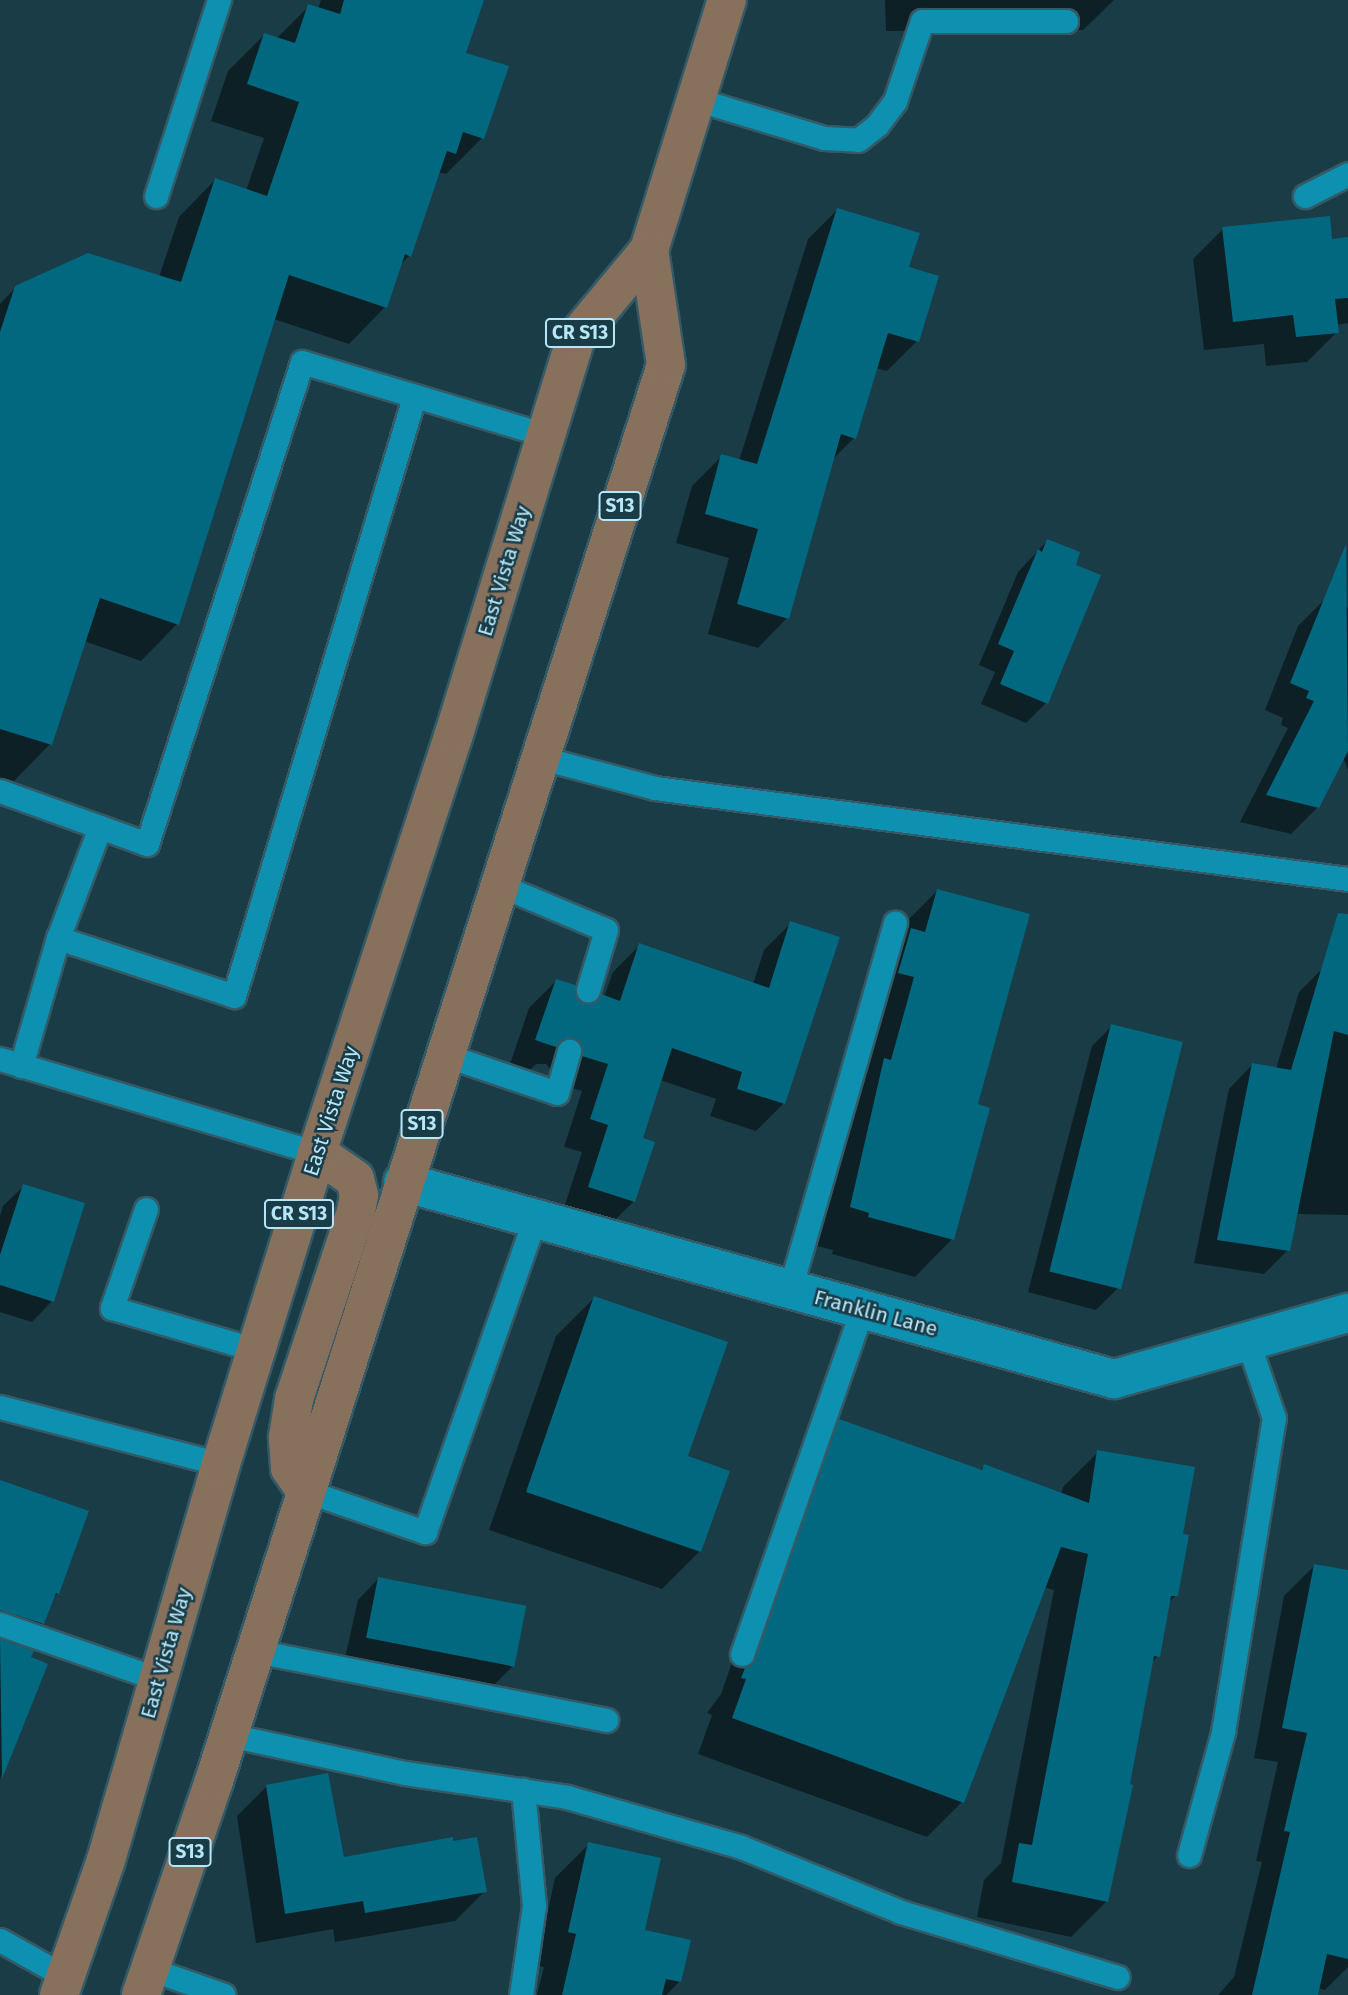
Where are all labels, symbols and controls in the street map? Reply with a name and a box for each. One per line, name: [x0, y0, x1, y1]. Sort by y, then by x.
road number: CR S13: [543, 318, 617, 348]
road number: S13: [597, 491, 643, 522]
street label: East Vista Way: [472, 503, 536, 639]
street label: East Vista Way: [298, 1043, 364, 1179]
road number: S13: [399, 1108, 445, 1140]
road number: CR S13: [262, 1198, 336, 1230]
street label: Franklin Lane: [812, 1284, 940, 1342]
street label: East Vista Way: [135, 1585, 197, 1721]
road number: S13: [167, 1836, 213, 1868]

